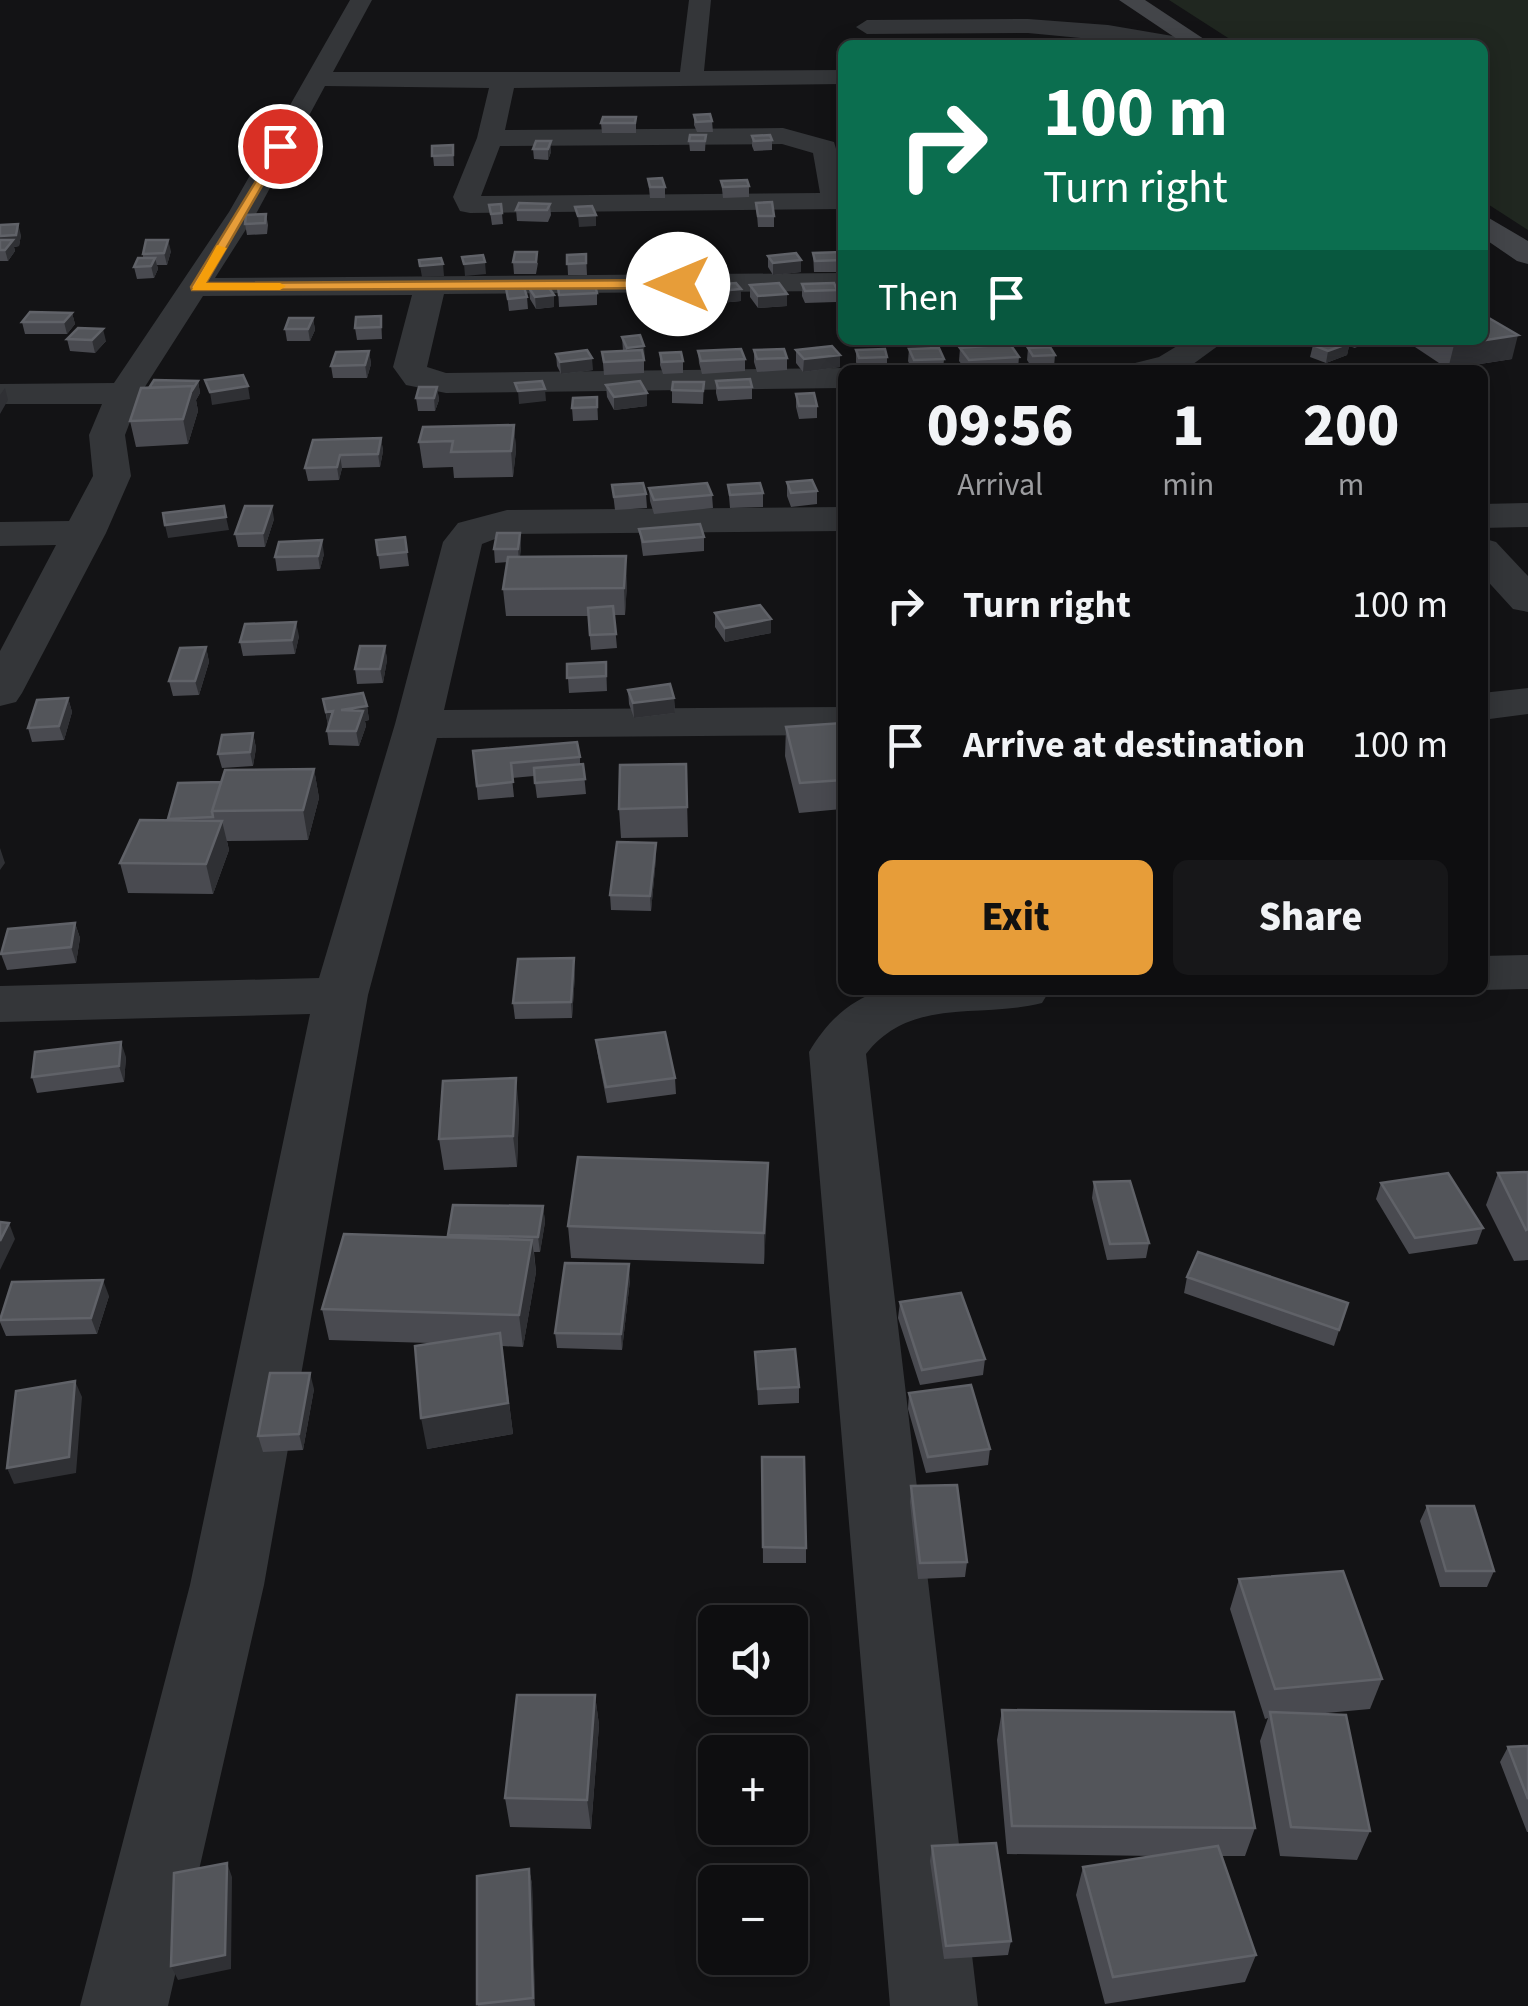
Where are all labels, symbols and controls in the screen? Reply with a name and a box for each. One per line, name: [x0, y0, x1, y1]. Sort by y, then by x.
text: 100 m: [1043, 63, 1228, 163]
icon: right: [878, 80, 1008, 210]
pin: [238, 104, 323, 189]
icon: arrive: [253, 119, 308, 174]
text: Turn right: [1043, 156, 1228, 220]
position arrow: [626, 232, 730, 336]
icon: arrive: [979, 270, 1034, 325]
text: Then: [878, 271, 959, 325]
text: 09:56: [927, 384, 1074, 469]
text: 1: [1172, 384, 1204, 469]
text: 200: [1303, 384, 1399, 469]
text: Arrival: [957, 462, 1043, 508]
text: min: [1162, 462, 1214, 508]
text: m: [1338, 462, 1364, 508]
icon: right: [878, 578, 933, 633]
text: Turn right: [963, 578, 1131, 632]
text: 100 m: [1352, 578, 1448, 632]
icon: arrive: [878, 718, 933, 773]
text: Arrive at destination: [963, 718, 1305, 772]
text: 100 m: [1352, 718, 1448, 772]
button: Exit: [878, 860, 1153, 975]
button: Share: [1173, 860, 1448, 975]
map controls: [698, 1605, 808, 1975]
button: sound: [698, 1605, 808, 1715]
button: +: [698, 1735, 808, 1845]
button: −: [698, 1865, 808, 1975]

